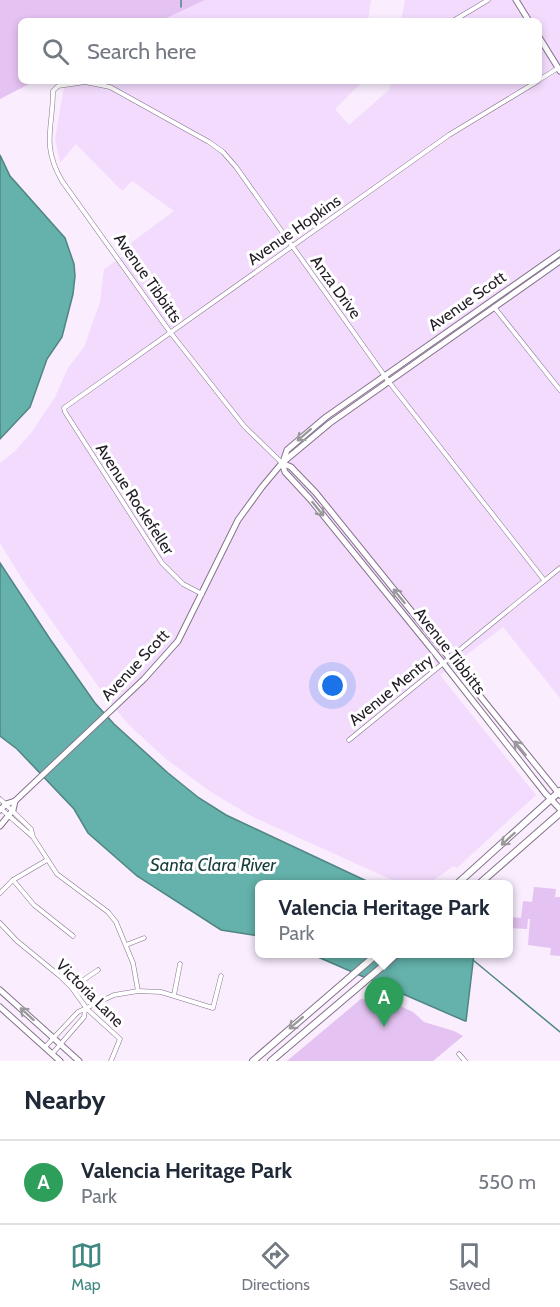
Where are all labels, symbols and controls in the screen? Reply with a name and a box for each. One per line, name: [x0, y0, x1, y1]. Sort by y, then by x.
search box: [18, 18, 542, 84]
icon: search: [39, 35, 72, 68]
text: Search here: [87, 38, 196, 65]
street label: Avenue Hopkins: [244, 191, 345, 269]
street label: Avenue Tibbitts: [110, 230, 186, 327]
street label: Anza Drive: [307, 252, 365, 322]
street label: Avenue Scott: [425, 267, 510, 335]
one-way arrow: [296, 429, 312, 442]
street label: Avenue Rockefeller: [92, 440, 179, 559]
one-way arrow: [312, 500, 325, 516]
one-way arrow: [392, 588, 405, 604]
street label: Avenue Tibbitts: [410, 604, 490, 698]
street label: Avenue Scott: [97, 625, 173, 705]
street label: Avenue Mentry: [345, 650, 437, 730]
your location: [318, 671, 347, 700]
one-way arrow: [514, 740, 527, 756]
one-way arrow: [500, 832, 515, 846]
water label: Santa Clara River: [150, 854, 277, 876]
popup: [255, 880, 513, 958]
text: Valencia Heritage Park: [278, 894, 490, 921]
text: Park: [278, 921, 314, 945]
street label: Victoria Lane: [52, 955, 128, 1031]
pin: A: [364, 978, 404, 1027]
one-way arrow: [20, 1007, 35, 1021]
one-way arrow: [289, 1016, 304, 1030]
text: Nearby: [24, 1084, 105, 1116]
text: Valencia Heritage Park: [81, 1157, 292, 1184]
text: A: [37, 1170, 50, 1194]
text: 550 m: [478, 1170, 536, 1194]
text: Park: [81, 1184, 117, 1208]
tab: Map: [70, 1239, 103, 1294]
tab: Directions: [242, 1239, 310, 1294]
tab: Saved: [449, 1239, 490, 1294]

